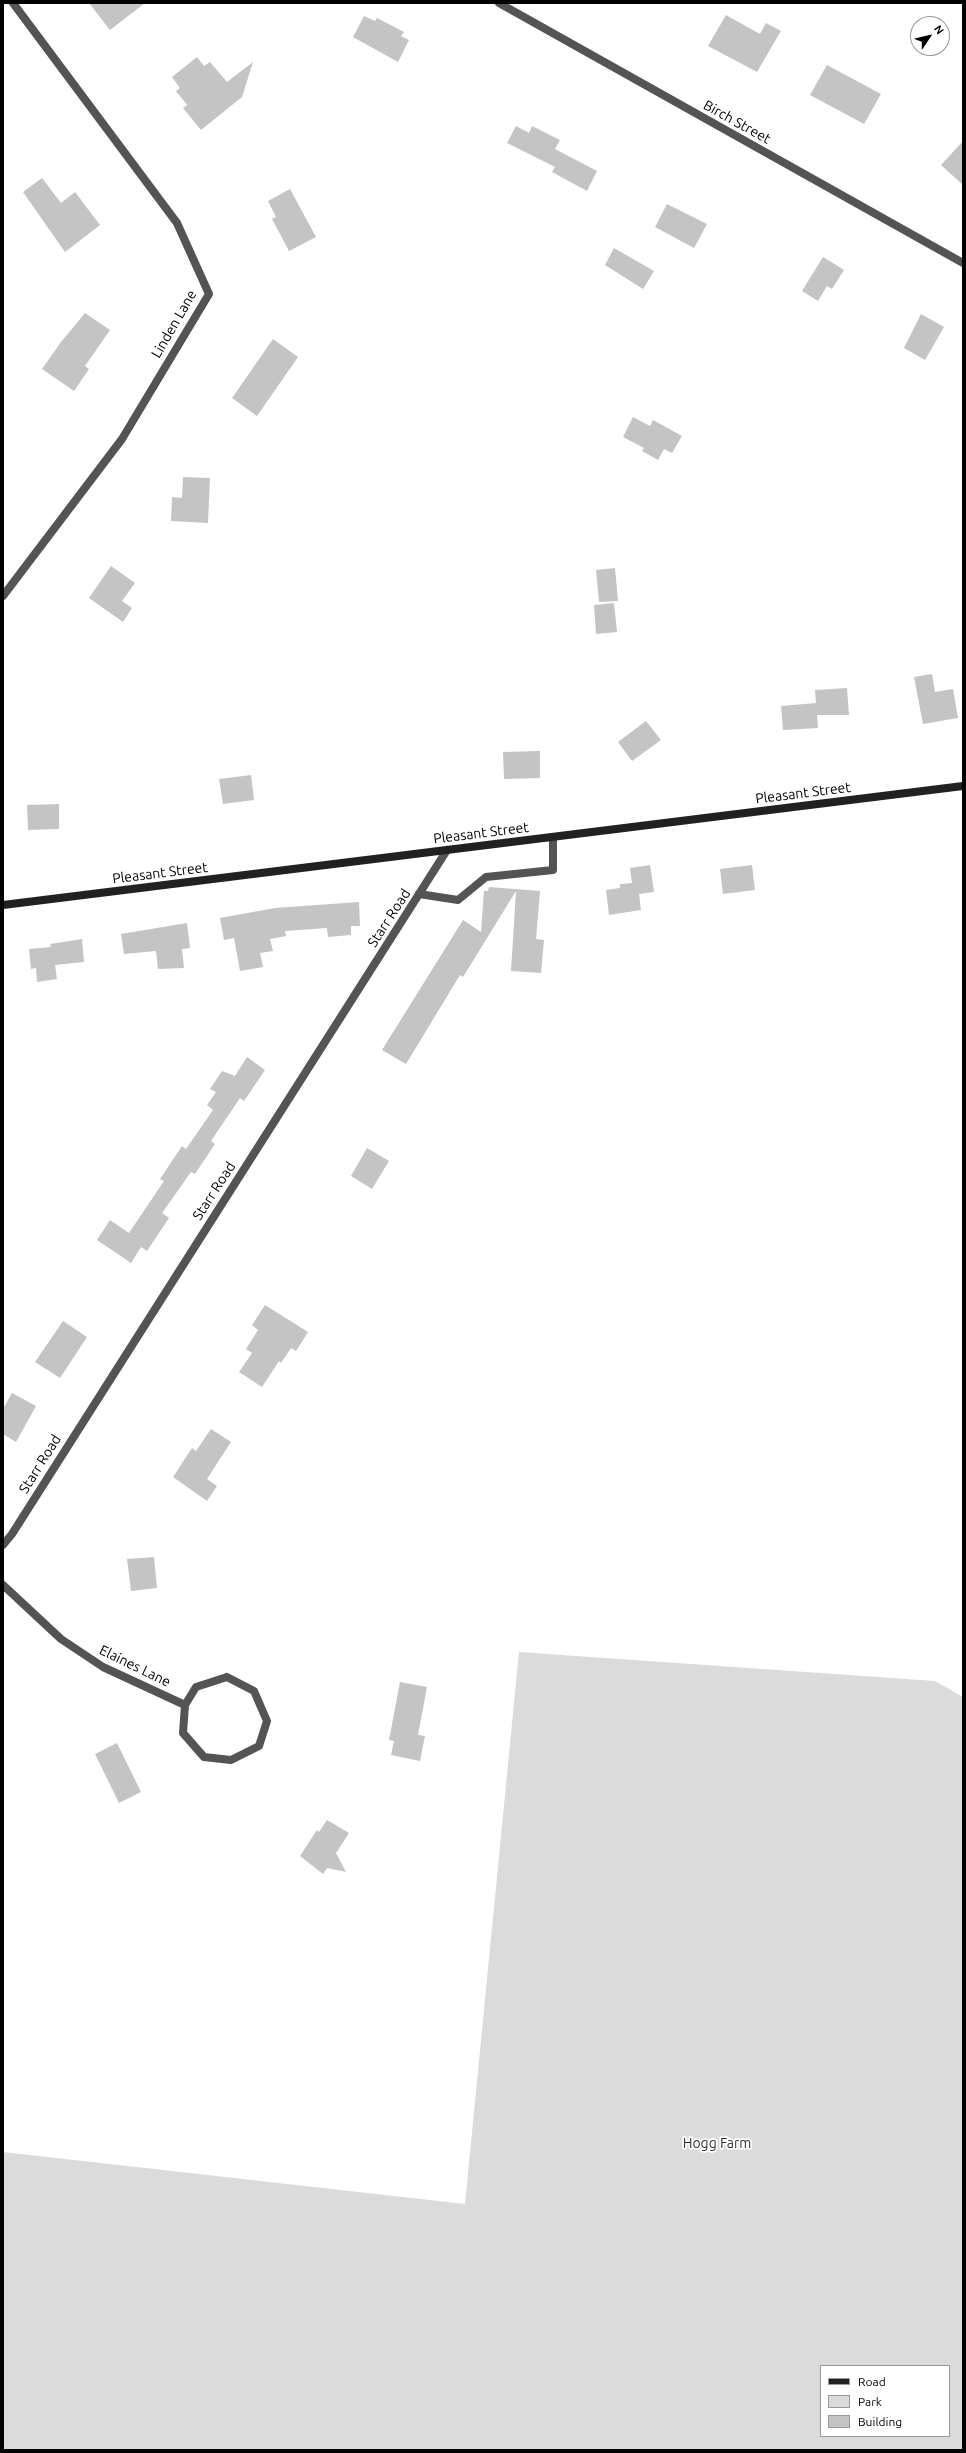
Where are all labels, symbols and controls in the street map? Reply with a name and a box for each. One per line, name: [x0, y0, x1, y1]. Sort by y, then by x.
north arrow: [910, 16, 950, 56]
text: N: [932, 23, 946, 36]
street label: Birch Street: [700, 97, 774, 147]
street label: Linden Lane: [148, 287, 200, 361]
street label: Pleasant Street: [754, 779, 852, 807]
street label: Pleasant Street: [432, 819, 530, 847]
street label: Pleasant Street: [111, 859, 209, 887]
street label: Starr Road: [364, 886, 414, 950]
street label: Starr Road: [189, 1159, 239, 1223]
street label: Starr Road: [15, 1432, 65, 1496]
street label: Elaines Lane: [97, 1642, 173, 1690]
park label: Hogg Farm: [683, 2135, 751, 2151]
legend: [820, 2365, 950, 2437]
text: Road: [858, 2375, 886, 2388]
text: Park: [858, 2395, 882, 2408]
text: Building: [858, 2415, 902, 2428]

